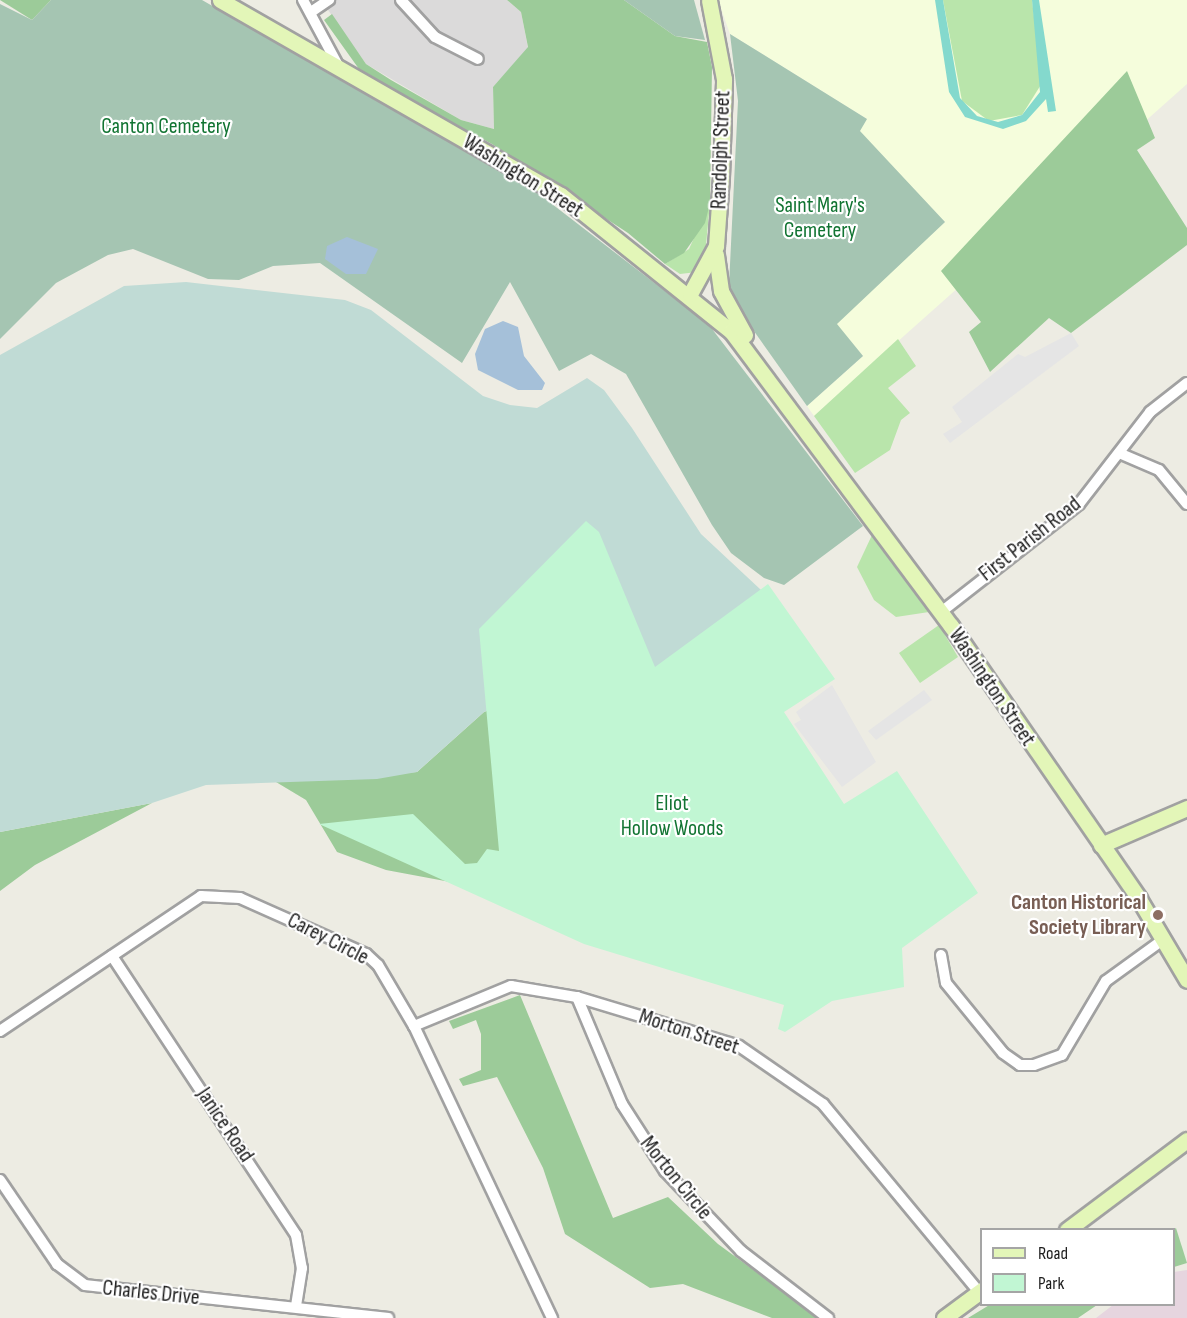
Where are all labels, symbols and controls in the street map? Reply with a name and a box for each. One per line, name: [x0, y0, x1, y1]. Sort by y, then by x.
street label: Randolph Street: [706, 90, 736, 210]
park label: Canton Cemetery: [101, 114, 231, 140]
street label: Washington Street: [458, 129, 588, 223]
park label: Saint Mary's Cemetery: [775, 192, 865, 243]
street label: First Parish Road: [974, 491, 1086, 587]
street label: Washington Street: [943, 623, 1041, 751]
park label: Eliot Hollow Woods: [621, 790, 723, 842]
place label: Canton Historical Society Library: [1011, 889, 1146, 940]
street label: Carey Circle: [283, 907, 373, 971]
marker: Canton Historical Society Library: [1151, 908, 1165, 922]
street label: Morton Street: [636, 1003, 742, 1061]
street label: Janice Road: [191, 1083, 259, 1167]
street label: Morton Circle: [634, 1131, 718, 1225]
legend: [980, 1228, 1175, 1306]
text: Road: [1038, 1243, 1068, 1264]
text: Park: [1038, 1273, 1064, 1294]
street label: Charles Drive: [101, 1275, 201, 1311]

